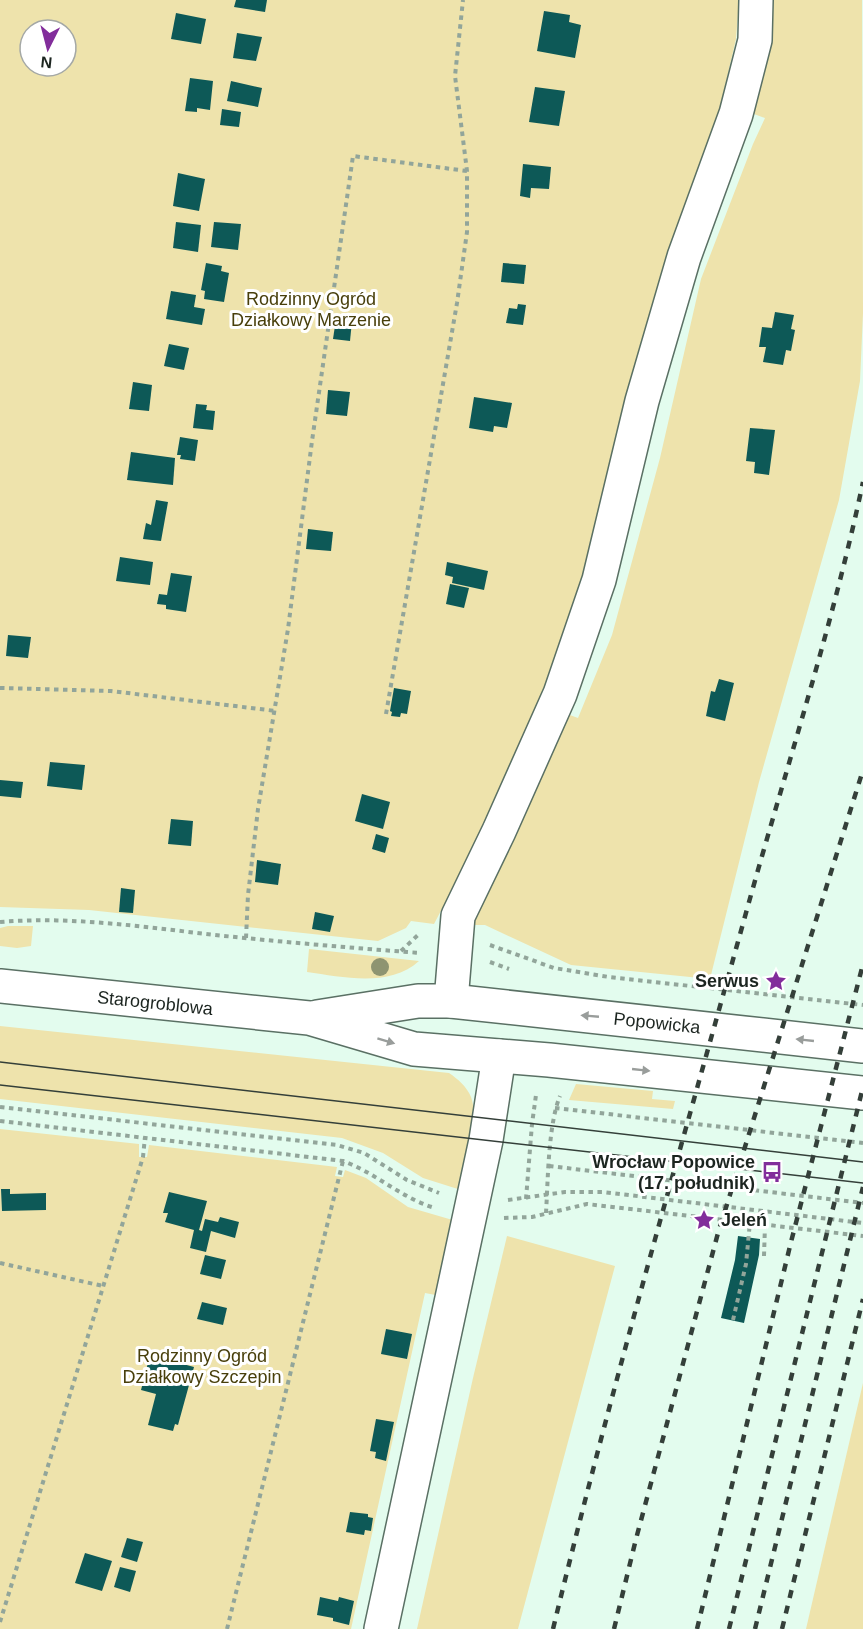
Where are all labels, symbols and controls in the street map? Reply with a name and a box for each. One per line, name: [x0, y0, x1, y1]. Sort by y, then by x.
north arrow: [18, 18, 78, 78]
text: N: [40, 53, 53, 71]
park label: Rodzinny Ogród Działkowy Marzenie: [231, 289, 391, 330]
place icon: Serwus: [764, 969, 788, 993]
place label: Serwus: [695, 971, 759, 991]
street label: Starogroblowa: [96, 987, 215, 1019]
street label: Popowicka: [613, 1009, 702, 1038]
one-way arrow: [581, 1011, 600, 1021]
one-way arrow: [795, 1035, 814, 1045]
one-way arrow: [377, 1037, 395, 1046]
one-way arrow: [631, 1065, 650, 1075]
place label: Wrocław Popowice (17. południk): [592, 1152, 755, 1193]
bus stop icon: Wrocław Popowice (17. południk): [760, 1160, 784, 1184]
place icon: Jeleń: [692, 1208, 716, 1232]
place label: Jeleń: [721, 1210, 767, 1230]
park label: Rodzinny Ogród Działkowy Szczepin: [122, 1346, 282, 1387]

